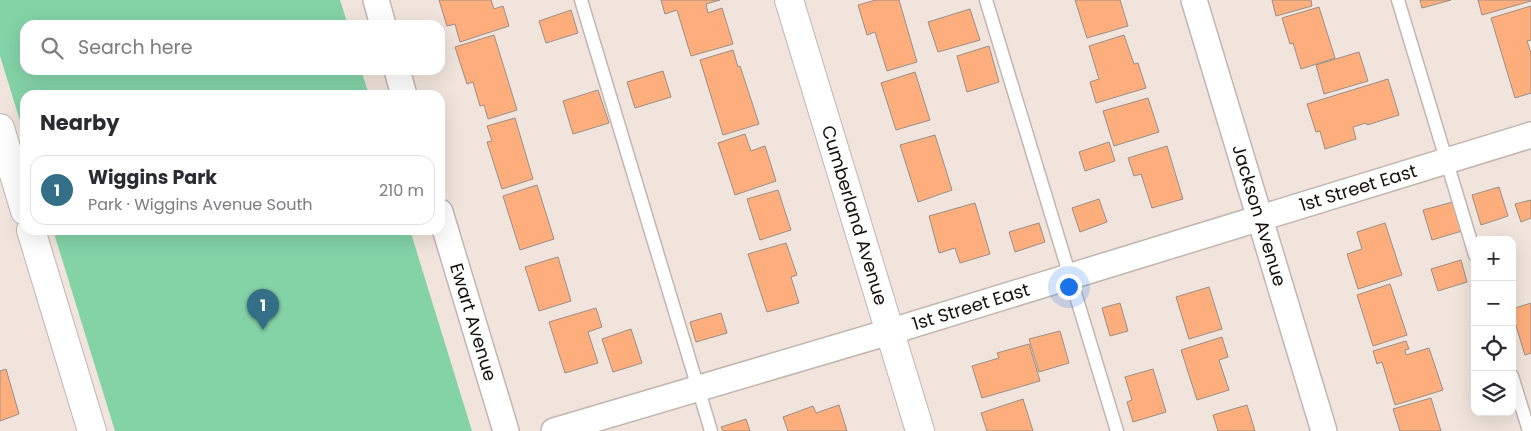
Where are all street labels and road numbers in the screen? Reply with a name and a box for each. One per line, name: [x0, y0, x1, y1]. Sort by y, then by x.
street label: Cumberland Avenue: [816, 122, 894, 308]
street label: Jackson Avenue: [1226, 141, 1293, 289]
street label: 1st Street East: [1296, 158, 1420, 217]
street label: Ewart Avenue: [444, 260, 503, 384]
street label: 1st Street East: [909, 277, 1033, 336]

